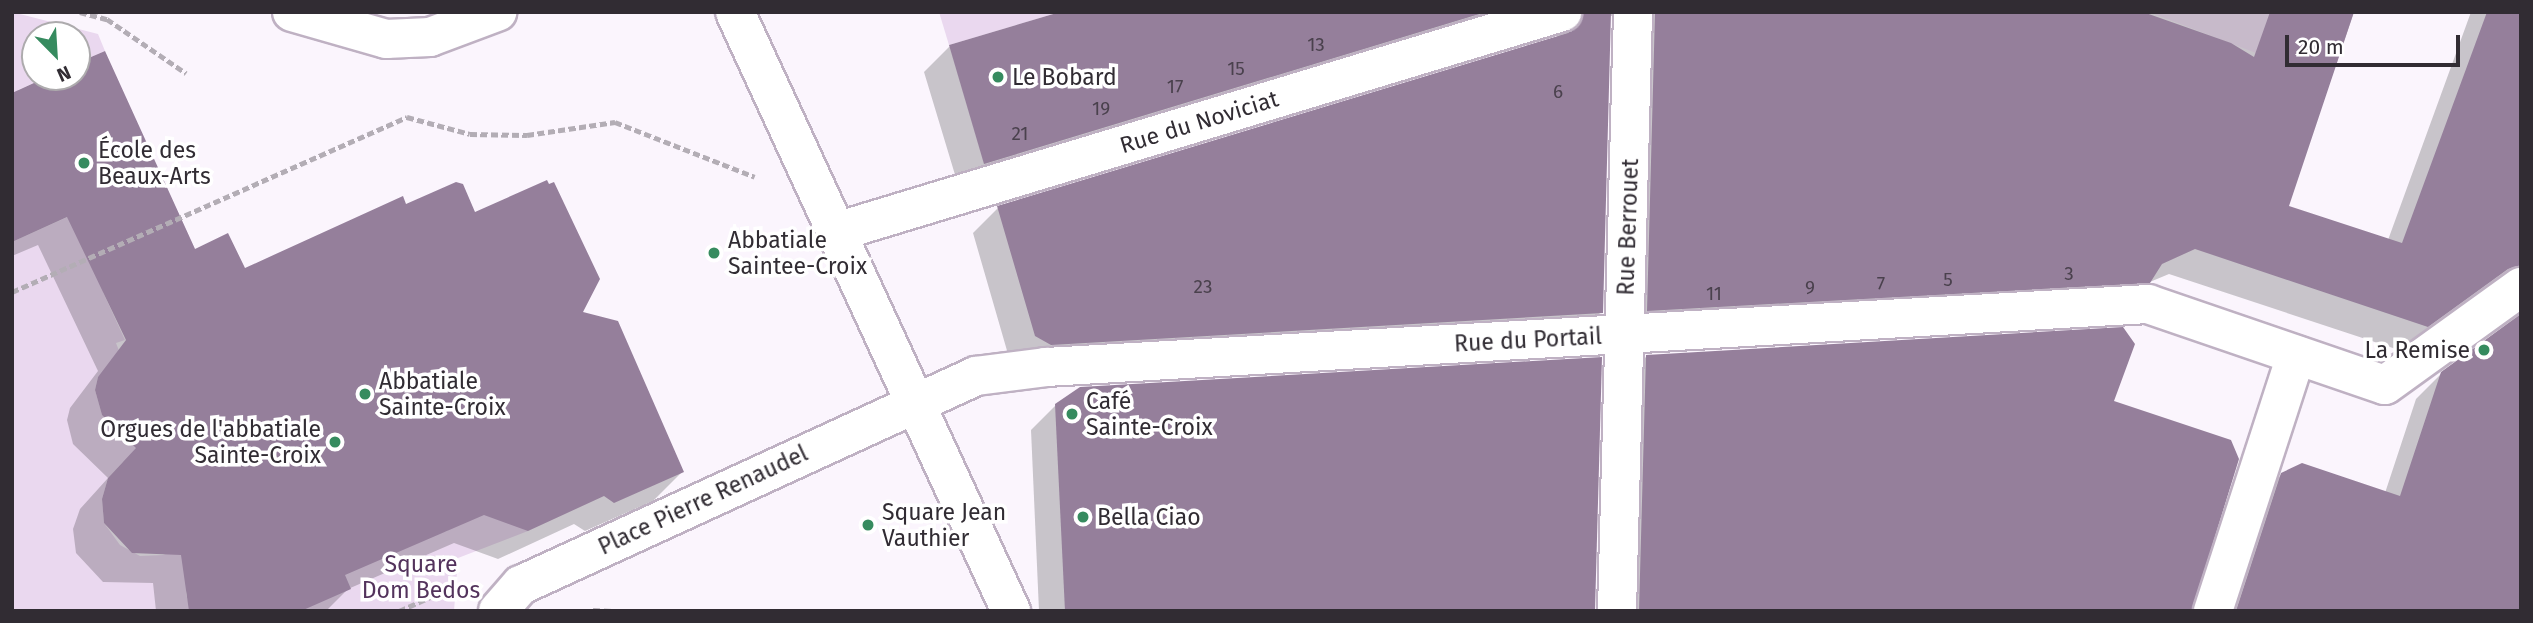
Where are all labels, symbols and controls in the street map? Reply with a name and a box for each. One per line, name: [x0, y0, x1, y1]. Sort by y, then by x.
north arrow: [21, 21, 91, 91]
scale bar: [2288, 21, 2463, 65]
house number: 13: [1307, 34, 1325, 56]
text: 20 m: [2298, 34, 2344, 60]
house number: 15: [1227, 58, 1245, 80]
text: N: [54, 61, 74, 87]
place label: Le Bobard: [1012, 63, 1117, 91]
marker: Le Bobard: [990, 69, 1006, 85]
house number: 17: [1167, 76, 1183, 98]
house number: 6: [1553, 81, 1563, 103]
street label: Rue du Noviciat: [1116, 85, 1282, 159]
house number: 19: [1092, 98, 1110, 120]
house number: 21: [1011, 123, 1029, 145]
place label: École des Beaux-Arts: [98, 136, 211, 190]
marker: École des Beaux-Arts: [76, 155, 92, 171]
street label: Rue Berrouet: [1612, 158, 1644, 296]
place label: Abbatiale Saintee-Croix: [728, 226, 867, 280]
marker: Abbatiale Saintee-Croix: [706, 245, 722, 261]
house number: 3: [2064, 263, 2074, 285]
house number: 5: [1943, 269, 1953, 291]
house number: 7: [1877, 273, 1885, 295]
house number: 23: [1194, 276, 1212, 298]
house number: 9: [1805, 277, 1815, 299]
house number: 11: [1706, 283, 1722, 305]
street label: Rue du Portail: [1453, 322, 1603, 358]
place label: La Remise: [2365, 336, 2470, 364]
marker: La Remise: [2476, 342, 2492, 358]
place label: Abbatiale Sainte-Croix: [379, 367, 506, 421]
marker: Abbatiale Sainte-Croix: [357, 386, 373, 402]
place label: Café Sainte-Croix: [1086, 387, 1213, 441]
marker: Café Sainte-Croix: [1064, 406, 1080, 422]
place label: Orgues de l'abbatiale Sainte-Croix: [100, 415, 321, 469]
marker: Orgues de l'abbatiale Sainte-Croix: [327, 434, 343, 450]
street label: Place Pierre Renaudel: [594, 439, 812, 561]
place label: Square Jean Vauthier: [882, 498, 1006, 552]
place label: Bella Ciao: [1097, 503, 1201, 531]
marker: Bella Ciao: [1075, 509, 1091, 525]
marker: Square Jean Vauthier: [860, 517, 876, 533]
park label: Square Dom Bedos: [362, 550, 480, 604]

